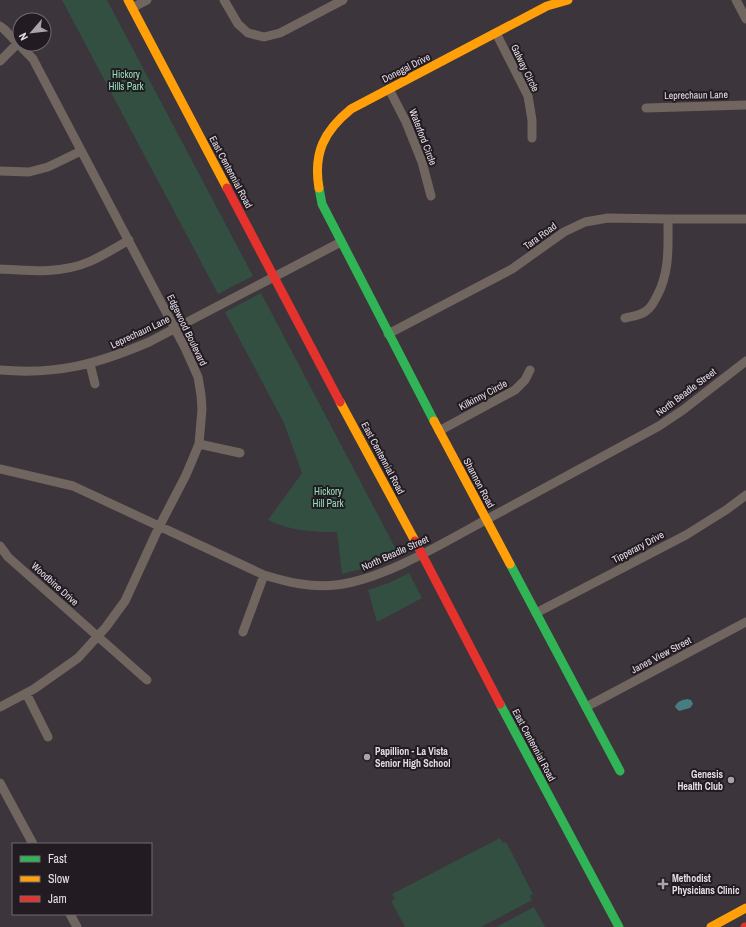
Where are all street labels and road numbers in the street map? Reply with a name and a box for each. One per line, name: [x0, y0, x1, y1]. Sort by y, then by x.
street label: Galway Circle: [508, 42, 542, 94]
street label: Donegal Drive: [380, 50, 433, 86]
street label: Leprechaun Lane: [664, 88, 728, 102]
street label: Waterford Circle: [406, 107, 440, 167]
street label: East Centennial Road: [206, 134, 256, 210]
street label: Tara Road: [521, 220, 559, 252]
street label: Edgewood Boulevard: [164, 292, 210, 368]
street label: Leprechaun Lane: [108, 312, 172, 351]
street label: North Beadle Street: [653, 365, 719, 419]
street label: Kilkinny Circle: [457, 377, 510, 413]
street label: East Centennial Road: [358, 420, 408, 496]
street label: Shannon Road: [460, 456, 498, 510]
street label: Tipperary Drive: [610, 528, 667, 566]
street label: North Beadle Street: [359, 532, 431, 574]
street label: Woodbine Drive: [29, 559, 82, 609]
street label: Janes View Street: [629, 633, 694, 676]
street label: East Centennial Road: [509, 707, 559, 783]

